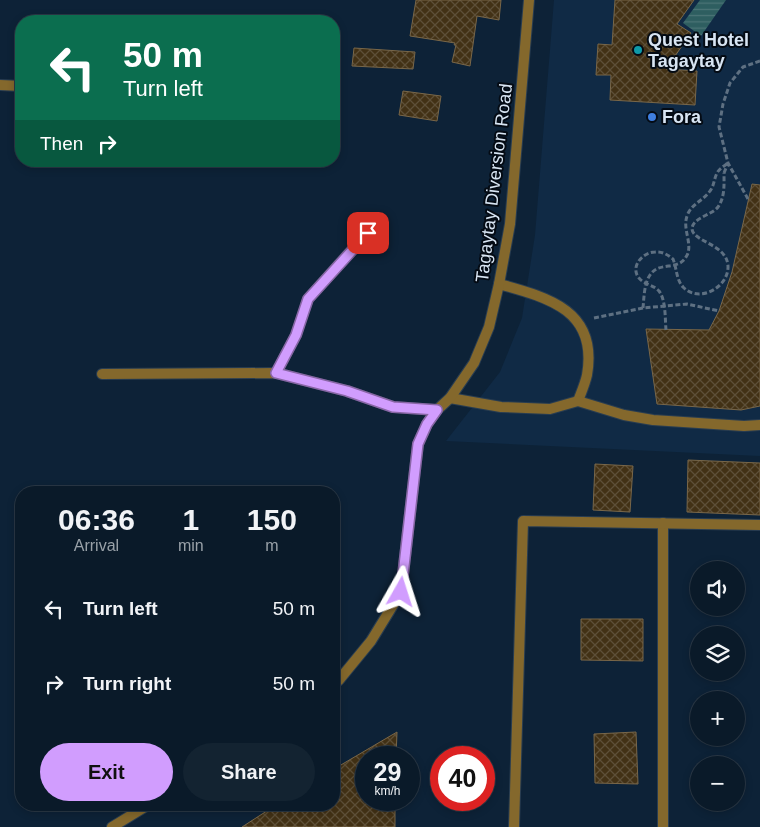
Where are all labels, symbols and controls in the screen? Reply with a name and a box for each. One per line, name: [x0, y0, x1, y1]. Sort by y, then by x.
place label: Quest Hotel Tagaytay: [648, 30, 749, 71]
icon: left: [40, 35, 105, 100]
text: 50 m: [123, 35, 203, 74]
marker: Quest Hotel Tagaytay: [632, 44, 644, 56]
text: Turn left: [123, 76, 203, 101]
street label: Tagaytay Diversion Road: [472, 82, 516, 284]
place label: Fora: [662, 107, 702, 127]
marker: Fora: [646, 111, 658, 123]
icon: right: [93, 130, 121, 158]
text: Then: [40, 133, 83, 154]
pin: [347, 212, 389, 254]
icon: arrive: [354, 219, 382, 247]
text: 06:36: [58, 503, 135, 536]
text: 1: [182, 503, 199, 536]
text: 150: [247, 503, 297, 536]
text: Arrival: [74, 537, 119, 554]
text: min: [178, 537, 204, 554]
text: m: [265, 537, 278, 554]
map controls: [690, 561, 745, 811]
button: sound: [690, 561, 745, 616]
position arrow: [374, 565, 426, 617]
icon: left: [40, 595, 68, 623]
text: Turn left: [83, 598, 158, 619]
text: 50 m: [273, 598, 315, 619]
button: layers: [690, 626, 745, 681]
icon: right: [40, 670, 68, 698]
text: Turn right: [83, 673, 171, 694]
text: 50 m: [273, 673, 315, 694]
button: +: [690, 691, 745, 746]
button: Exit: [40, 743, 173, 801]
button: Share: [183, 743, 315, 801]
speed limit sign: 40: [430, 746, 495, 811]
button: −: [690, 756, 745, 811]
text: 29: [374, 758, 401, 786]
text: km/h: [374, 784, 401, 798]

